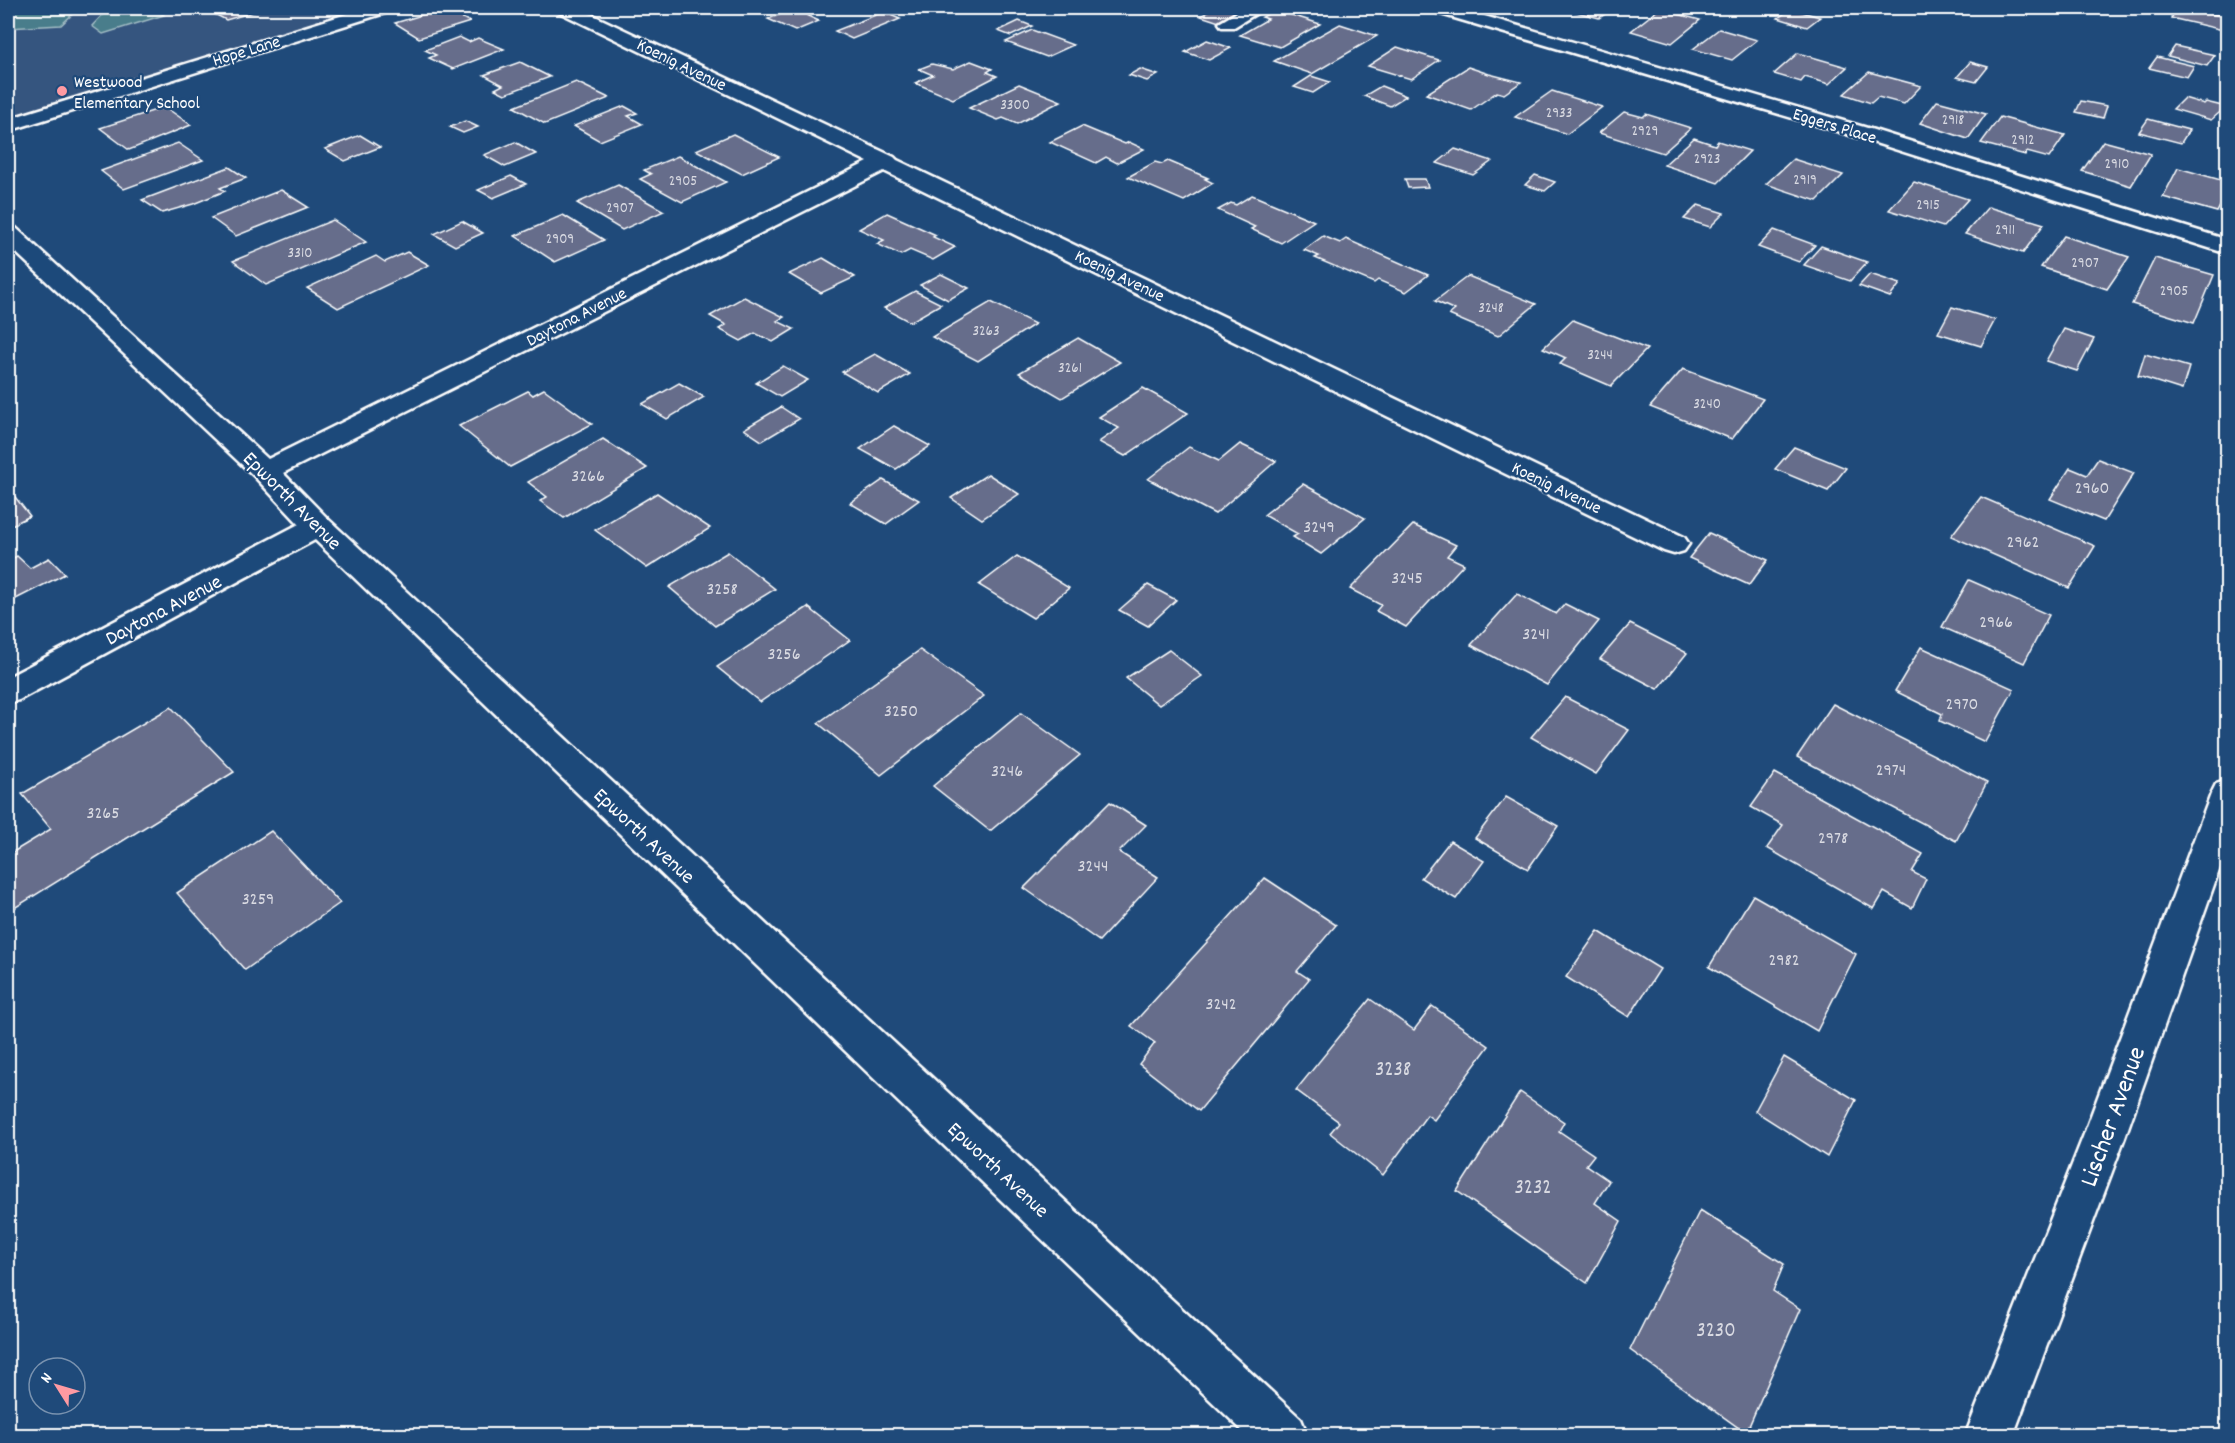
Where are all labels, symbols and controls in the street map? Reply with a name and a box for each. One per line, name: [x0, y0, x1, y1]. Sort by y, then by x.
street label: Hope Lane: [210, 30, 284, 75]
street label: Koenig Avenue: [632, 34, 730, 99]
place label: Westwood Elementary School: [74, 71, 201, 117]
marker: Westwood Elementary School: [55, 84, 69, 98]
house number: 3300: [1000, 95, 1030, 117]
house number: 2933: [1546, 103, 1572, 125]
street label: Eggers Place: [1789, 103, 1879, 152]
house number: 2918: [1942, 110, 1964, 132]
house number: 2929: [1632, 121, 1658, 143]
house number: 2912: [2011, 130, 2035, 152]
house number: 2923: [1694, 149, 1720, 171]
house number: 2910: [2105, 154, 2129, 176]
house number: 2919: [1793, 170, 1817, 192]
house number: 2905: [669, 171, 697, 193]
house number: 2915: [1916, 195, 1940, 217]
house number: 2907: [606, 198, 634, 220]
house number: 2911: [1995, 220, 2015, 242]
house number: 2909: [546, 229, 574, 251]
house number: 3310: [288, 243, 312, 265]
street label: Koenig Avenue: [1070, 245, 1168, 310]
house number: 2907: [2071, 253, 2099, 275]
house number: 2905: [2160, 281, 2188, 303]
street label: Daytona Avenue: [523, 282, 632, 354]
house number: 3248: [1478, 298, 1504, 320]
house number: 3263: [972, 321, 1000, 343]
house number: 3244: [1587, 345, 1613, 367]
house number: 3261: [1058, 358, 1082, 380]
house number: 3240: [1693, 394, 1721, 416]
street label: Epworth Avenue: [234, 446, 347, 559]
street label: Koenig Avenue: [1507, 457, 1605, 522]
house number: 3266: [571, 465, 605, 490]
house number: 2960: [2075, 477, 2109, 502]
house number: 3249: [1303, 516, 1335, 541]
house number: 2962: [2007, 531, 2039, 556]
house number: 3245: [1391, 567, 1423, 592]
street label: Daytona Avenue: [101, 568, 228, 655]
house number: 3258: [706, 578, 738, 603]
house number: 2966: [1979, 611, 2013, 636]
house number: 3241: [1522, 623, 1550, 648]
house number: 3256: [767, 643, 801, 668]
house number: 2970: [1946, 693, 1978, 718]
house number: 3250: [884, 700, 918, 725]
house number: 2974: [1876, 759, 1906, 784]
house number: 3246: [991, 760, 1023, 785]
street label: Epworth Avenue: [585, 782, 701, 892]
house number: 3265: [86, 802, 120, 827]
house number: 2978: [1818, 827, 1848, 852]
house number: 3244: [1078, 855, 1108, 880]
house number: 3259: [242, 888, 274, 913]
house number: 2982: [1768, 949, 1800, 974]
house number: 3242: [1205, 993, 1237, 1018]
street label: Lischer Avenue: [2072, 1042, 2157, 1193]
house number: 3238: [1375, 1056, 1411, 1086]
street label: Epworth Avenue: [939, 1116, 1055, 1226]
house number: 3232: [1514, 1174, 1552, 1204]
house number: 3230: [1696, 1317, 1736, 1347]
north arrow: [27, 1356, 87, 1416]
text: N: [35, 1368, 59, 1389]

